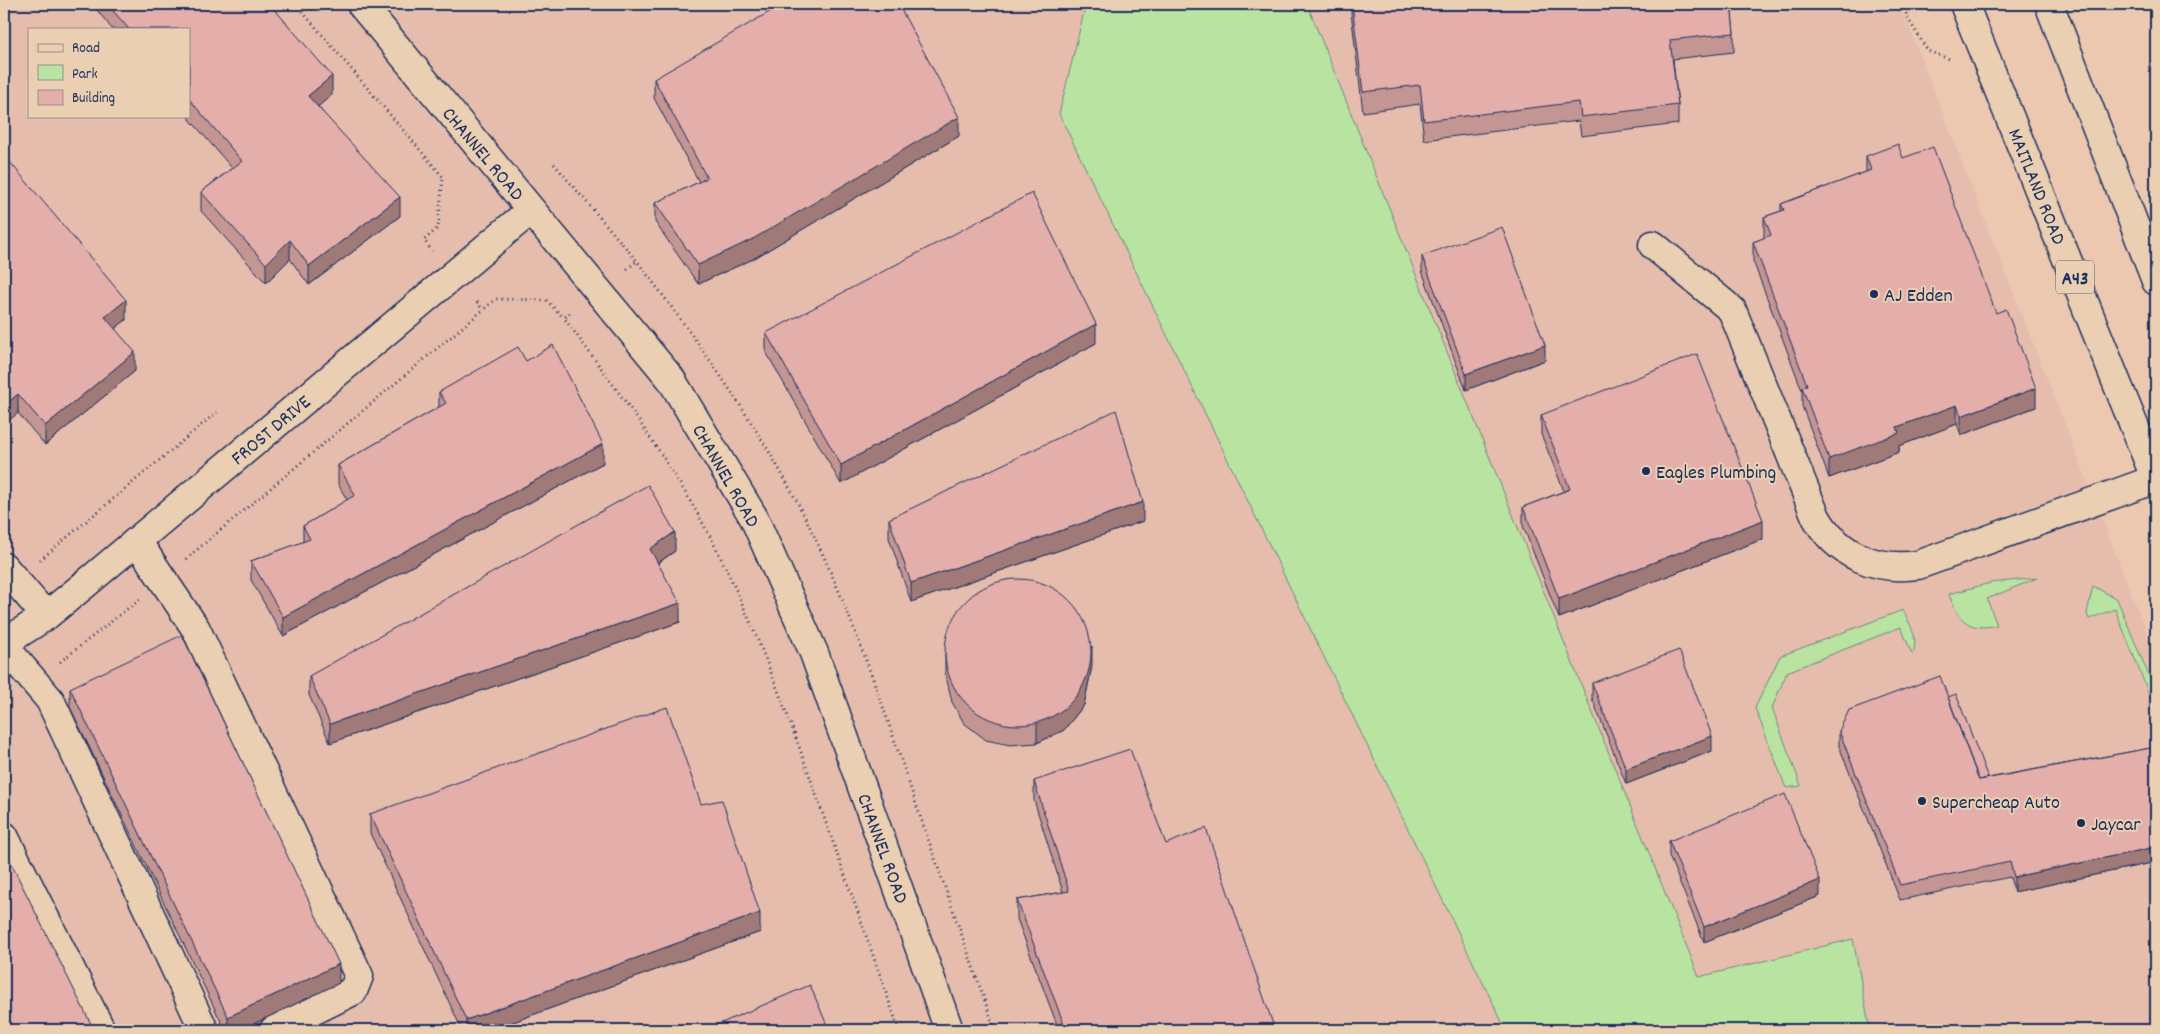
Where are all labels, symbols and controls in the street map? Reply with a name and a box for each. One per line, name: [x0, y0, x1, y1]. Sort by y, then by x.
legend: [28, 28, 190, 118]
text: Road: [72, 38, 100, 60]
text: Park: [72, 64, 98, 86]
text: Building: [72, 88, 115, 110]
street label: CHANNEL ROAD: [434, 102, 529, 208]
street label: MAITLAND ROAD: [1999, 125, 2071, 249]
road number: A43: [2056, 260, 2094, 294]
place label: AJ Edden: [1884, 283, 1953, 311]
marker: AJ Edden: [1868, 288, 1880, 300]
street label: FROST DRIVE: [226, 390, 318, 473]
street label: CHANNEL ROAD: [684, 420, 765, 533]
place label: Eagles Plumbing: [1656, 460, 1776, 488]
marker: Eagles Plumbing: [1640, 465, 1652, 477]
street label: CHANNEL ROAD: [848, 790, 914, 908]
place label: Supercheap Auto: [1932, 790, 2060, 818]
marker: Supercheap Auto: [1916, 795, 1928, 807]
place label: Jaycar: [2091, 812, 2141, 840]
marker: Jaycar: [2075, 817, 2087, 829]

